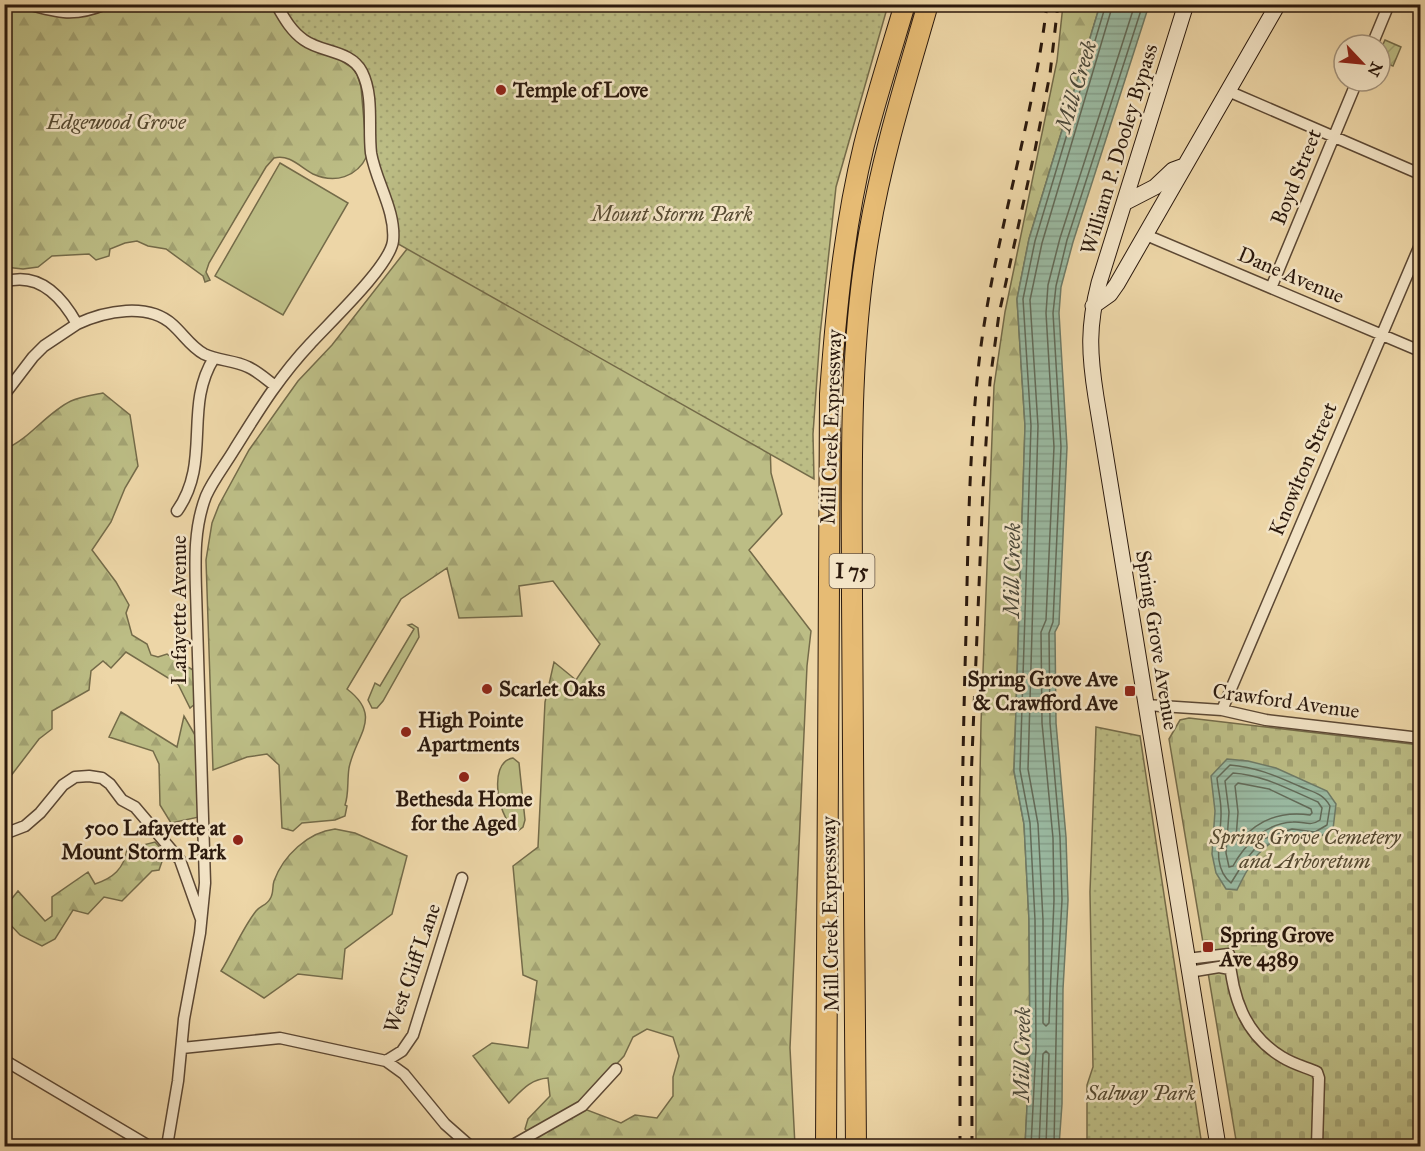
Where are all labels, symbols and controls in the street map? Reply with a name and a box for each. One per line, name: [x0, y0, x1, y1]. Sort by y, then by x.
north arrow: [1332, 33, 1392, 93]
water label: Mill Creek: [1049, 37, 1103, 137]
street label: William P. Dooley Bypass: [1075, 41, 1163, 257]
text: N: [1363, 59, 1387, 80]
place label: Temple of Love: [512, 77, 649, 103]
marker: Temple of Love: [494, 83, 508, 97]
park label: Edgewood Grove: [45, 109, 187, 135]
street label: Boyd Street: [1265, 125, 1327, 229]
park label: Mount Storm Park: [590, 201, 753, 227]
street label: Dane Avenue: [1234, 241, 1348, 309]
street label: Mill Creek Expressway: [815, 328, 847, 525]
street label: Knowlton Street: [1263, 398, 1343, 540]
water label: Mill Creek: [998, 522, 1026, 619]
street label: Lafayette Avenue: [166, 535, 192, 685]
street label: Spring Grove Avenue: [1130, 548, 1184, 732]
road number: I 75: [830, 554, 874, 588]
place label: Spring Grove Ave & Crawfford Ave: [968, 666, 1118, 716]
place label: Scarlet Oaks: [499, 676, 606, 702]
street label: Crawford Avenue: [1211, 678, 1361, 724]
marker: Scarlet Oaks: [480, 682, 494, 696]
marker: Spring Grove Ave & Crawfford Ave: [1123, 684, 1137, 698]
place label: High Pointe Apartments: [416, 707, 524, 757]
marker: High Pointe Apartments: [399, 725, 413, 739]
marker: Bethesda Home for the Aged: [457, 770, 471, 784]
place label: Bethesda Home for the Aged: [396, 786, 533, 836]
place label: 500 Lafayette at Mount Storm Park: [61, 815, 227, 865]
street label: Mill Creek Expressway: [815, 815, 845, 1012]
park label: Spring Grove Cemetery and Arboretum: [1208, 824, 1402, 874]
marker: 500 Lafayette at Mount Storm Park: [231, 833, 245, 847]
street label: West Cliff Lane: [378, 900, 446, 1036]
place label: Spring Grove Ave 4389: [1218, 922, 1334, 972]
marker: Spring Grove Ave 4389: [1201, 940, 1215, 954]
water label: Mill Creek: [1008, 1006, 1036, 1103]
park label: Salway Park: [1085, 1080, 1196, 1106]

